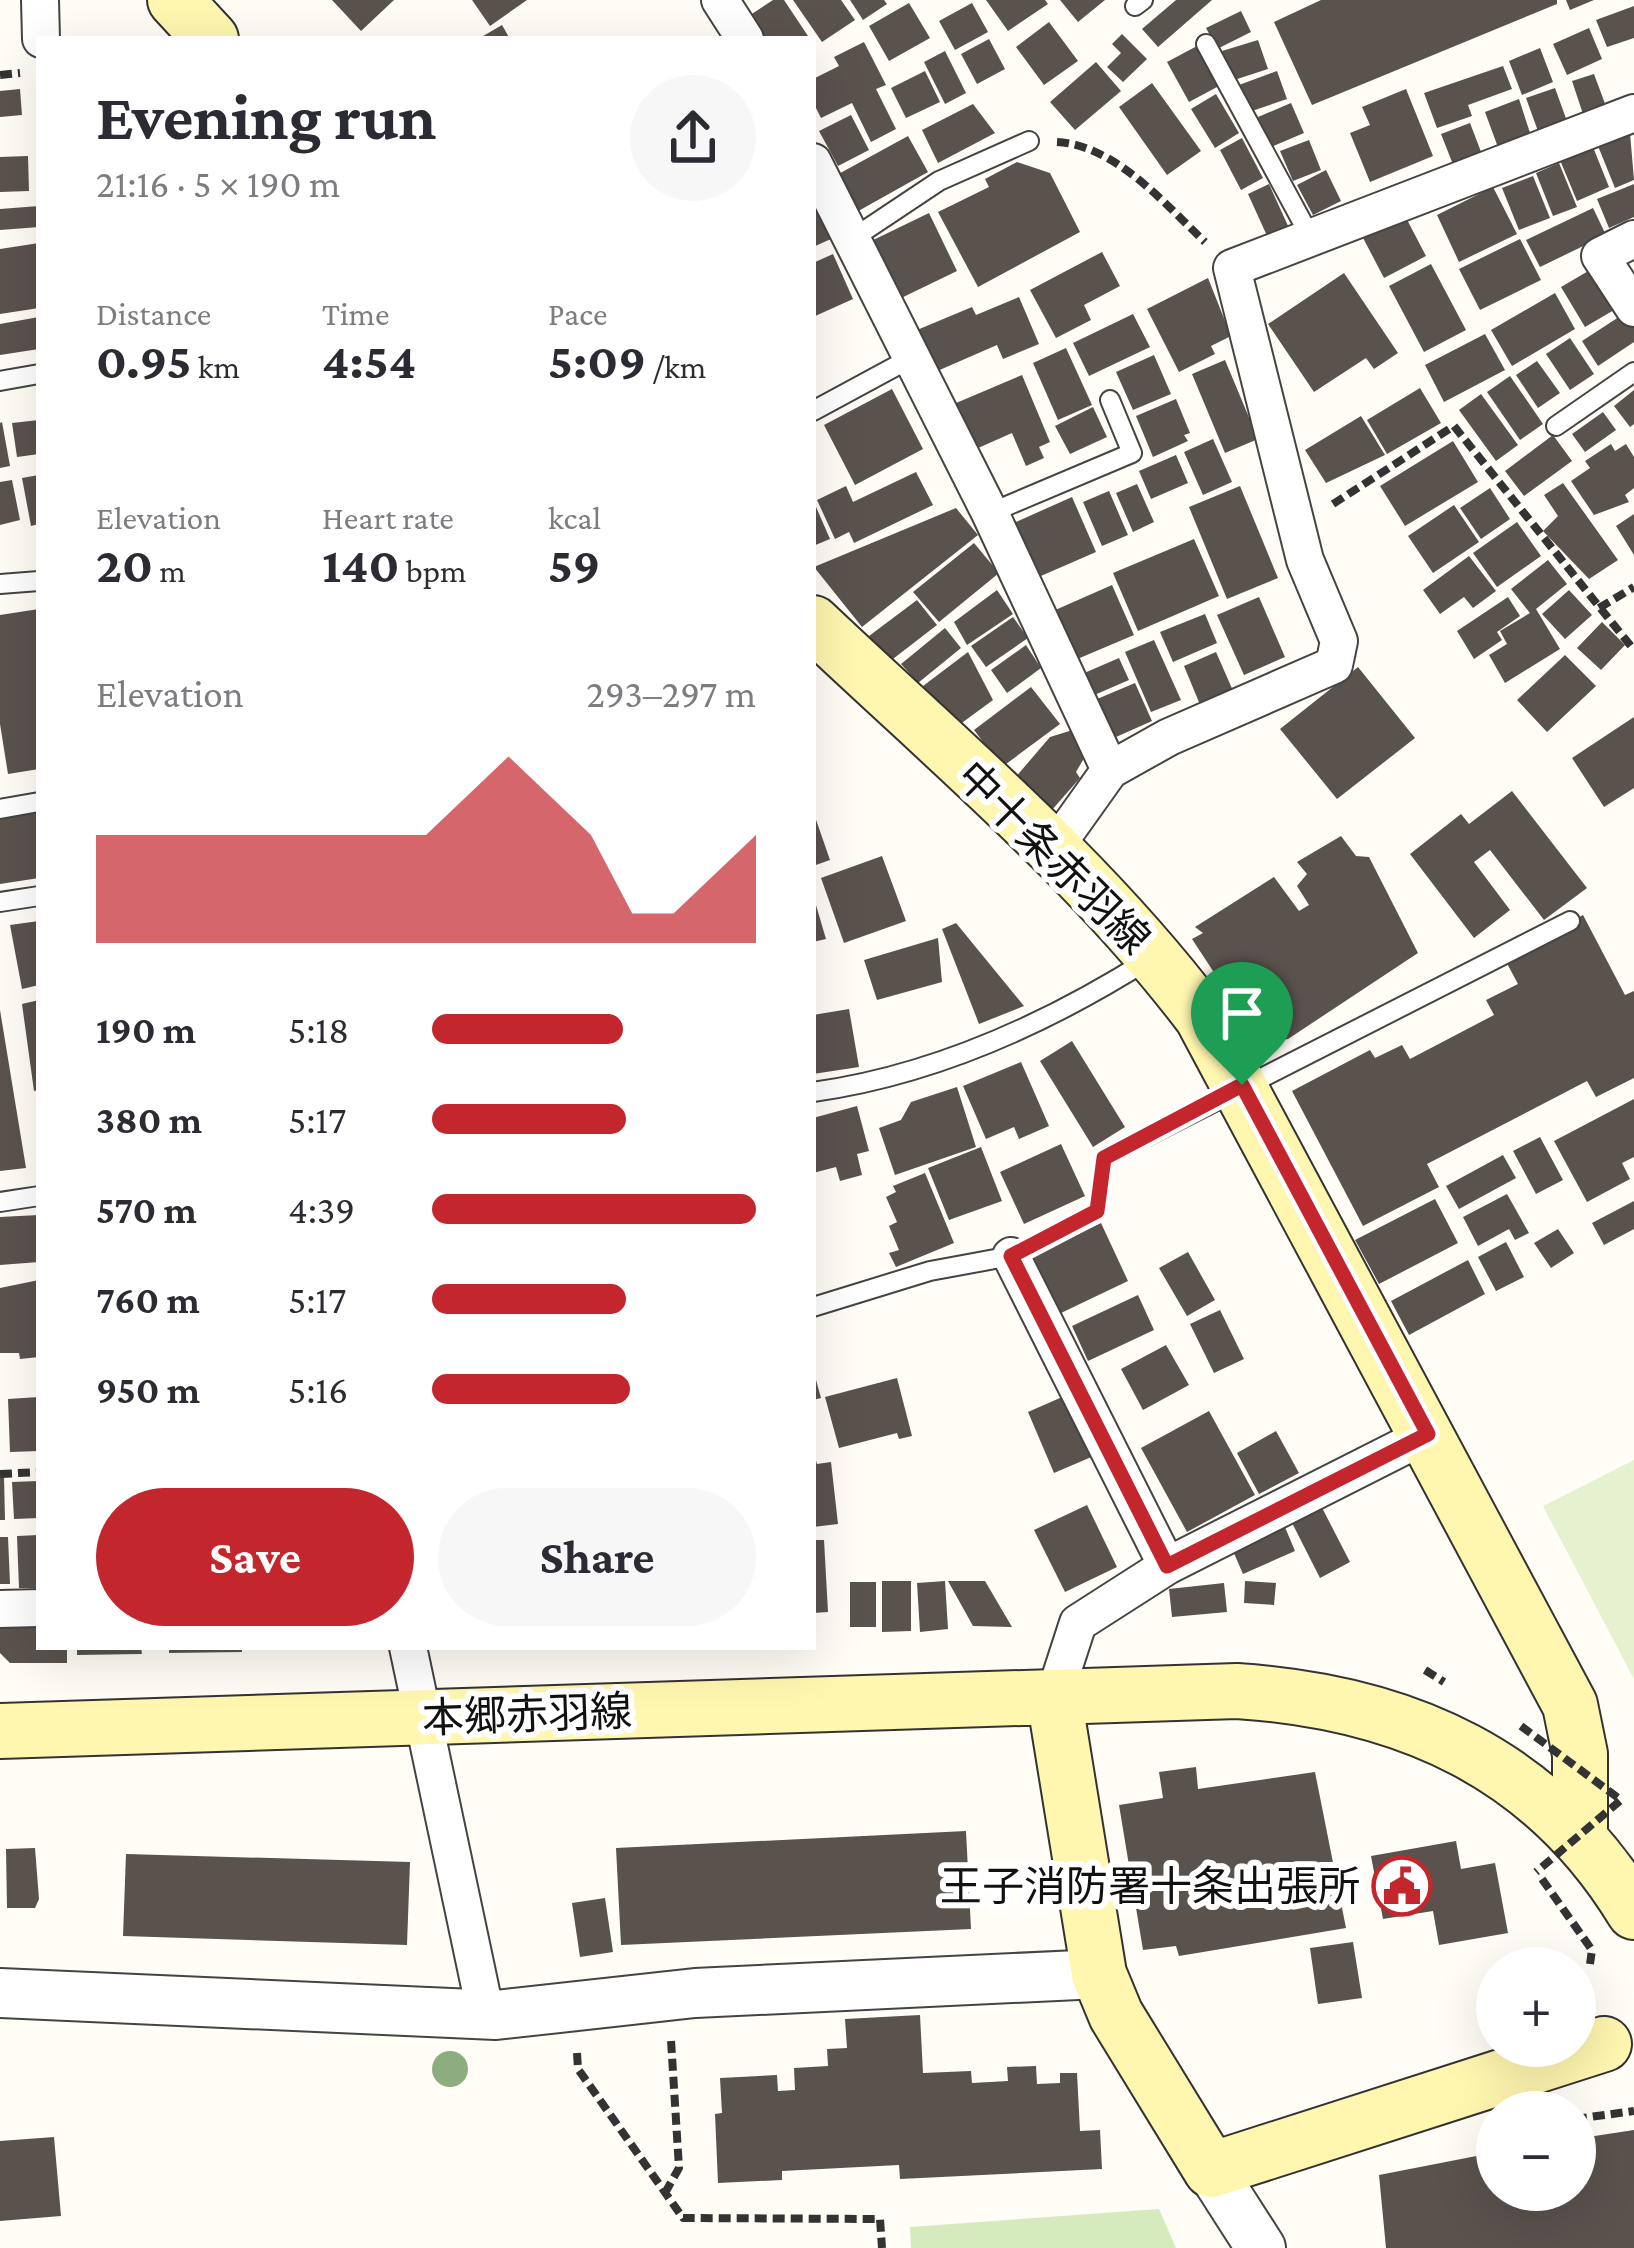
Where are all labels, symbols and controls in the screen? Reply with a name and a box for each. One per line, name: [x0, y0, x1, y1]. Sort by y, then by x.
button: share: [630, 75, 756, 201]
text: Evening run: [96, 80, 436, 153]
text: 21:16 · 5 × 190 m: [96, 162, 340, 205]
text: Distance: [96, 295, 211, 332]
text: Time: [322, 295, 390, 332]
text: Pace: [548, 295, 607, 332]
text: 0.95: [96, 332, 192, 389]
text: 4:54: [322, 332, 416, 389]
text: 5:09: [548, 332, 646, 389]
text: km: [192, 348, 240, 385]
text: /km: [646, 348, 706, 385]
text: Elevation: [96, 499, 221, 536]
text: Heart rate: [322, 499, 454, 536]
text: kcal: [548, 499, 601, 536]
text: 20: [96, 536, 153, 593]
text: 140: [322, 536, 400, 593]
text: 59: [548, 536, 600, 593]
text: m: [153, 552, 186, 589]
text: bpm: [400, 552, 467, 589]
text: Elevation: [96, 672, 244, 715]
text: 293–297 m: [586, 672, 756, 715]
street label: 中十条赤羽線: [948, 752, 1159, 963]
pin: [1191, 962, 1293, 1085]
icon: arrive: [1209, 980, 1275, 1046]
text: 190 m: [96, 1008, 196, 1051]
text: 5:18: [288, 1008, 349, 1051]
text: 380 m: [96, 1098, 202, 1141]
text: 5:17: [288, 1098, 346, 1141]
text: 570 m: [96, 1188, 197, 1231]
text: 4:39: [288, 1188, 355, 1231]
text: 760 m: [96, 1278, 200, 1321]
text: 5:17: [288, 1278, 346, 1321]
text: 950 m: [96, 1368, 200, 1411]
text: 5:16: [288, 1368, 348, 1411]
button: Save: [96, 1488, 414, 1626]
button: Share: [438, 1488, 756, 1626]
street label: 本郷赤羽線: [421, 1687, 633, 1742]
public building icon: 王子消防署十条出張所: [1371, 1855, 1433, 1917]
place label: 王子消防署十条出張所: [940, 1863, 1360, 1910]
map controls: [1476, 1947, 1596, 2211]
button: +: [1476, 1947, 1596, 2067]
button: −: [1476, 2091, 1596, 2211]

